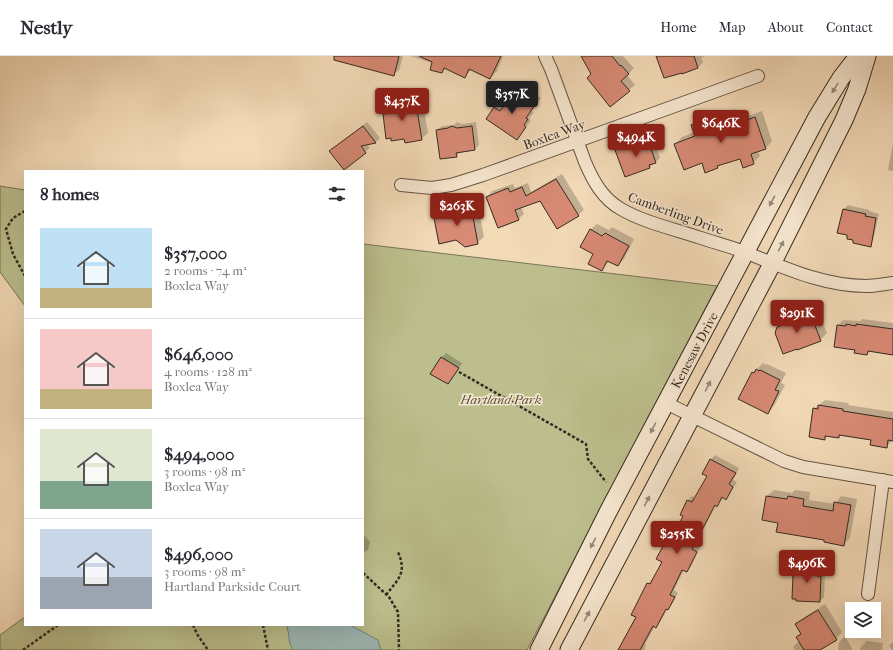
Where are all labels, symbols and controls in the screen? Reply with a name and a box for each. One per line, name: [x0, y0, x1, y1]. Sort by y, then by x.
text: Nestly: [20, 17, 72, 39]
text: Home: [660, 19, 697, 36]
text: Map: [719, 19, 746, 36]
text: About: [768, 19, 804, 36]
text: Contact: [826, 19, 873, 36]
pin: $357K: [484, 81, 540, 115]
one-way arrow: [832, 82, 839, 94]
text: $357K: [495, 86, 529, 101]
pin: $437K: [374, 88, 430, 122]
text: $437K: [384, 93, 420, 108]
pin: $646K: [693, 110, 749, 144]
text: $646K: [702, 115, 740, 130]
street label: Boxlea Way: [521, 116, 588, 153]
pin: $494K: [608, 124, 664, 158]
text: $494K: [617, 129, 655, 144]
icon: filters: [326, 183, 348, 205]
text: 8 homes: [40, 184, 99, 204]
street label: Camberling Drive: [626, 189, 726, 238]
pin: $263K: [429, 193, 485, 227]
one-way arrow: [769, 196, 776, 207]
text: $263K: [439, 198, 475, 213]
one-way arrow: [778, 240, 784, 251]
text: $357,000: [164, 243, 227, 263]
icon: home: [72, 244, 120, 292]
text: 2 rooms · 74 m²: [164, 263, 247, 278]
text: Boxlea Way: [164, 278, 229, 293]
pin: $291K: [769, 300, 825, 334]
text: $291K: [780, 305, 814, 320]
street label: Kenesaw Drive: [668, 309, 721, 391]
text: $646,000: [164, 344, 233, 364]
icon: home: [72, 345, 120, 393]
text: 4 rooms · 128 m²: [164, 364, 252, 379]
text: Boxlea Way: [164, 379, 229, 394]
one-way arrow: [705, 380, 711, 391]
park label: Hartland Park: [460, 392, 542, 407]
one-way arrow: [650, 422, 656, 434]
text: $494,000: [164, 444, 234, 464]
icon: home: [72, 445, 120, 493]
text: 3 rooms · 98 m²: [164, 464, 245, 479]
text: Boxlea Way: [164, 479, 229, 494]
one-way arrow: [644, 495, 651, 506]
pin: $255K: [649, 521, 705, 555]
text: $255K: [660, 526, 694, 541]
one-way arrow: [590, 537, 596, 549]
text: $496,000: [164, 544, 233, 564]
icon: home: [72, 545, 120, 593]
pin: $496K: [779, 550, 835, 584]
text: $496K: [788, 555, 826, 570]
text: 3 rooms · 98 m²: [164, 564, 245, 579]
text: Hartland Parkside Court: [164, 579, 301, 594]
map controls: [845, 602, 881, 638]
button: layers: [845, 602, 881, 638]
one-way arrow: [584, 610, 590, 621]

